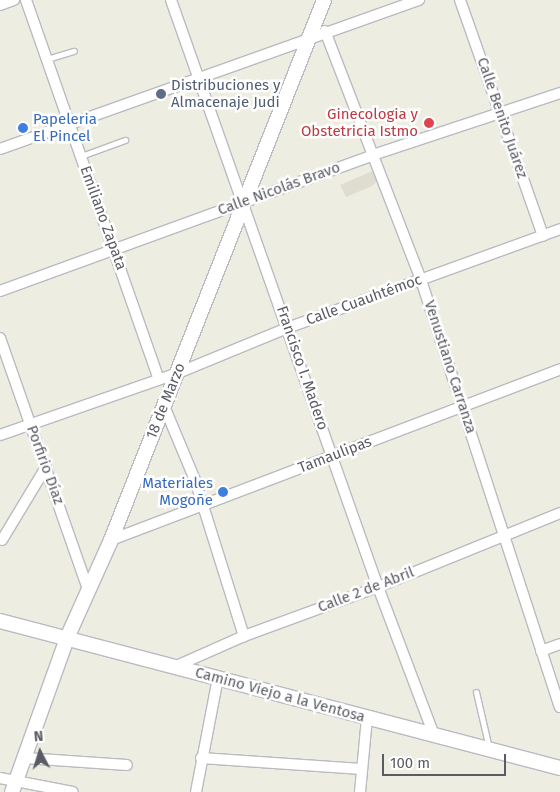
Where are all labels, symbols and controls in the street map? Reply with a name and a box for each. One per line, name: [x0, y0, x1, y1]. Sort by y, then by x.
street label: Calle Benito Juárez: [473, 55, 531, 181]
place label: Distribuciones y Almacenaje Judi: [171, 76, 280, 111]
marker: Distribuciones y Almacenaje Judi: [155, 88, 167, 100]
place label: Ginecologia y Obstetricia Istmo: [301, 105, 418, 140]
place label: Papeleria El Pincel: [33, 110, 97, 145]
marker: Ginecologia y Obstetricia Istmo: [422, 116, 436, 130]
marker: Papeleria El Pincel: [17, 122, 29, 134]
street label: Calle Nicolás Bravo: [215, 158, 343, 220]
street label: Emiliano Zapata: [76, 164, 130, 272]
street label: Calle Cuauhtémoc: [304, 271, 424, 329]
street label: Venustiano Carranza: [420, 298, 480, 436]
street label: Francisco I. Madero: [272, 304, 332, 432]
street label: 18 de Marzo: [143, 360, 189, 442]
street label: Porfirio Díaz: [22, 423, 68, 507]
street label: Tamaulipas: [296, 433, 374, 477]
place label: Materiales Mogoñe: [142, 474, 213, 509]
marker: Materiales Mogoñe: [217, 486, 229, 498]
street label: Calle 2 de Abril: [315, 563, 417, 617]
street label: Camino Viejo a la Ventosa: [193, 664, 367, 726]
north arrow: [15, 727, 65, 777]
text: N: [33, 728, 44, 745]
scale bar: [385, 744, 509, 776]
text: 100 m: [390, 754, 430, 772]

